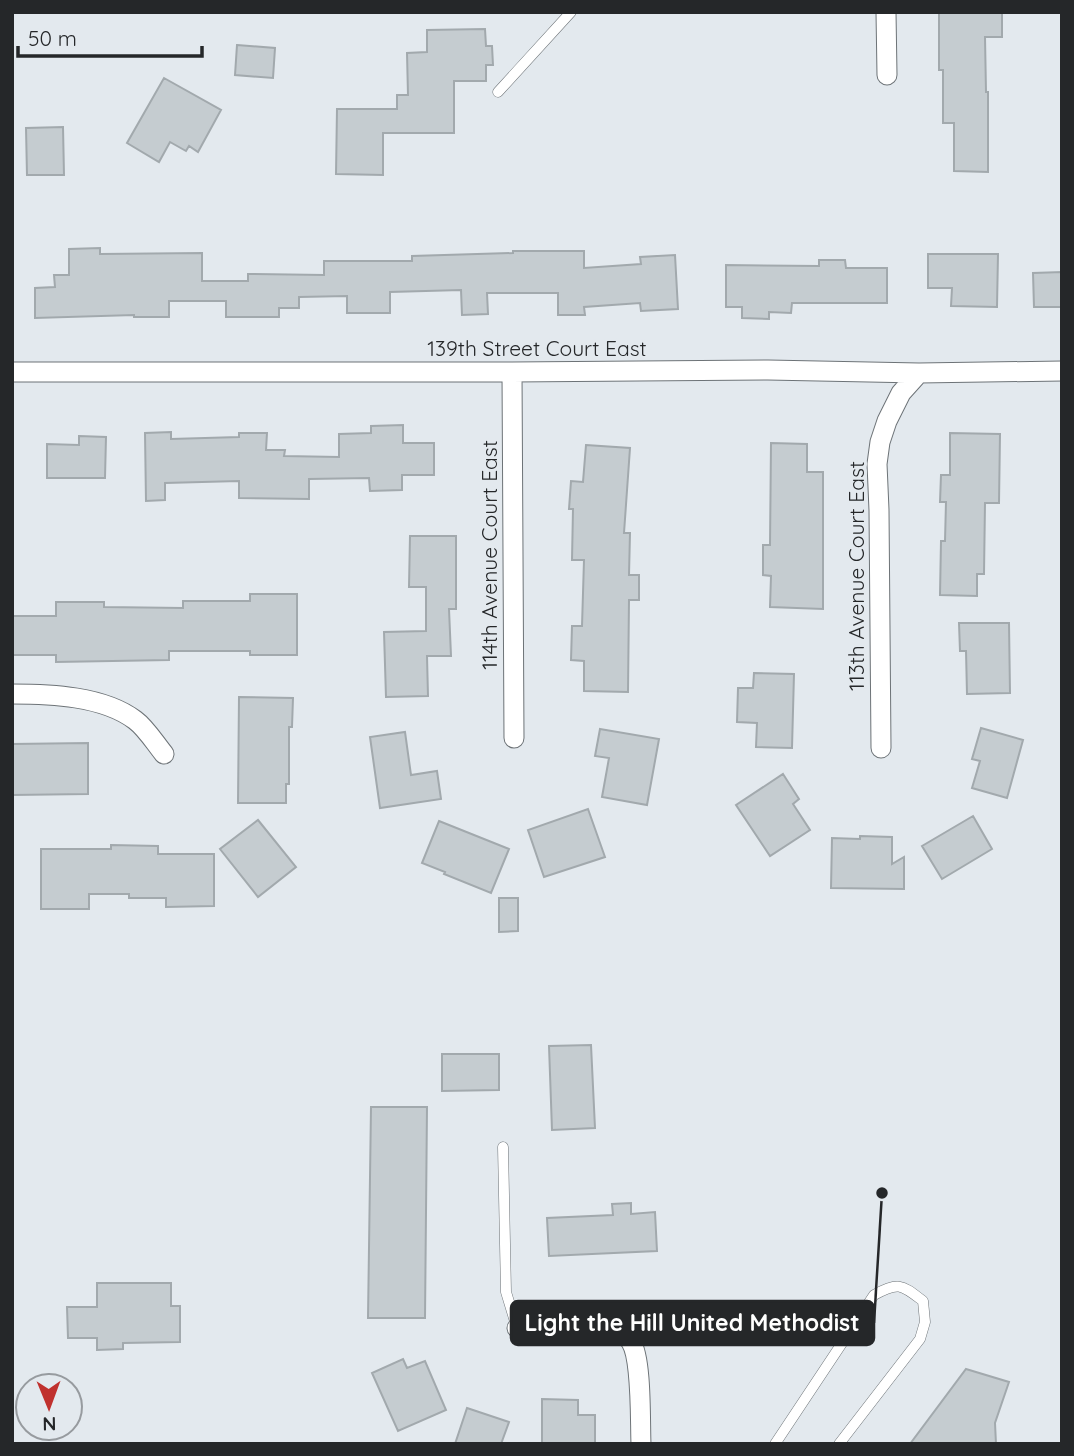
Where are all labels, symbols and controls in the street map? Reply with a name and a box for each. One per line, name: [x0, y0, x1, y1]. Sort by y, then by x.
scale bar: [18, 14, 201, 58]
text: 50 m: [28, 25, 77, 51]
street label: 139th Street Court East: [427, 335, 647, 361]
street label: 114th Avenue Court East: [476, 440, 502, 670]
street label: 113th Avenue Court East: [843, 461, 869, 691]
callout: Light the Hill United Methodist: [511, 1301, 874, 1345]
text: Light the Hill United Methodist: [524, 1308, 860, 1337]
north arrow: [14, 1372, 84, 1442]
text: N: [42, 1412, 56, 1436]

